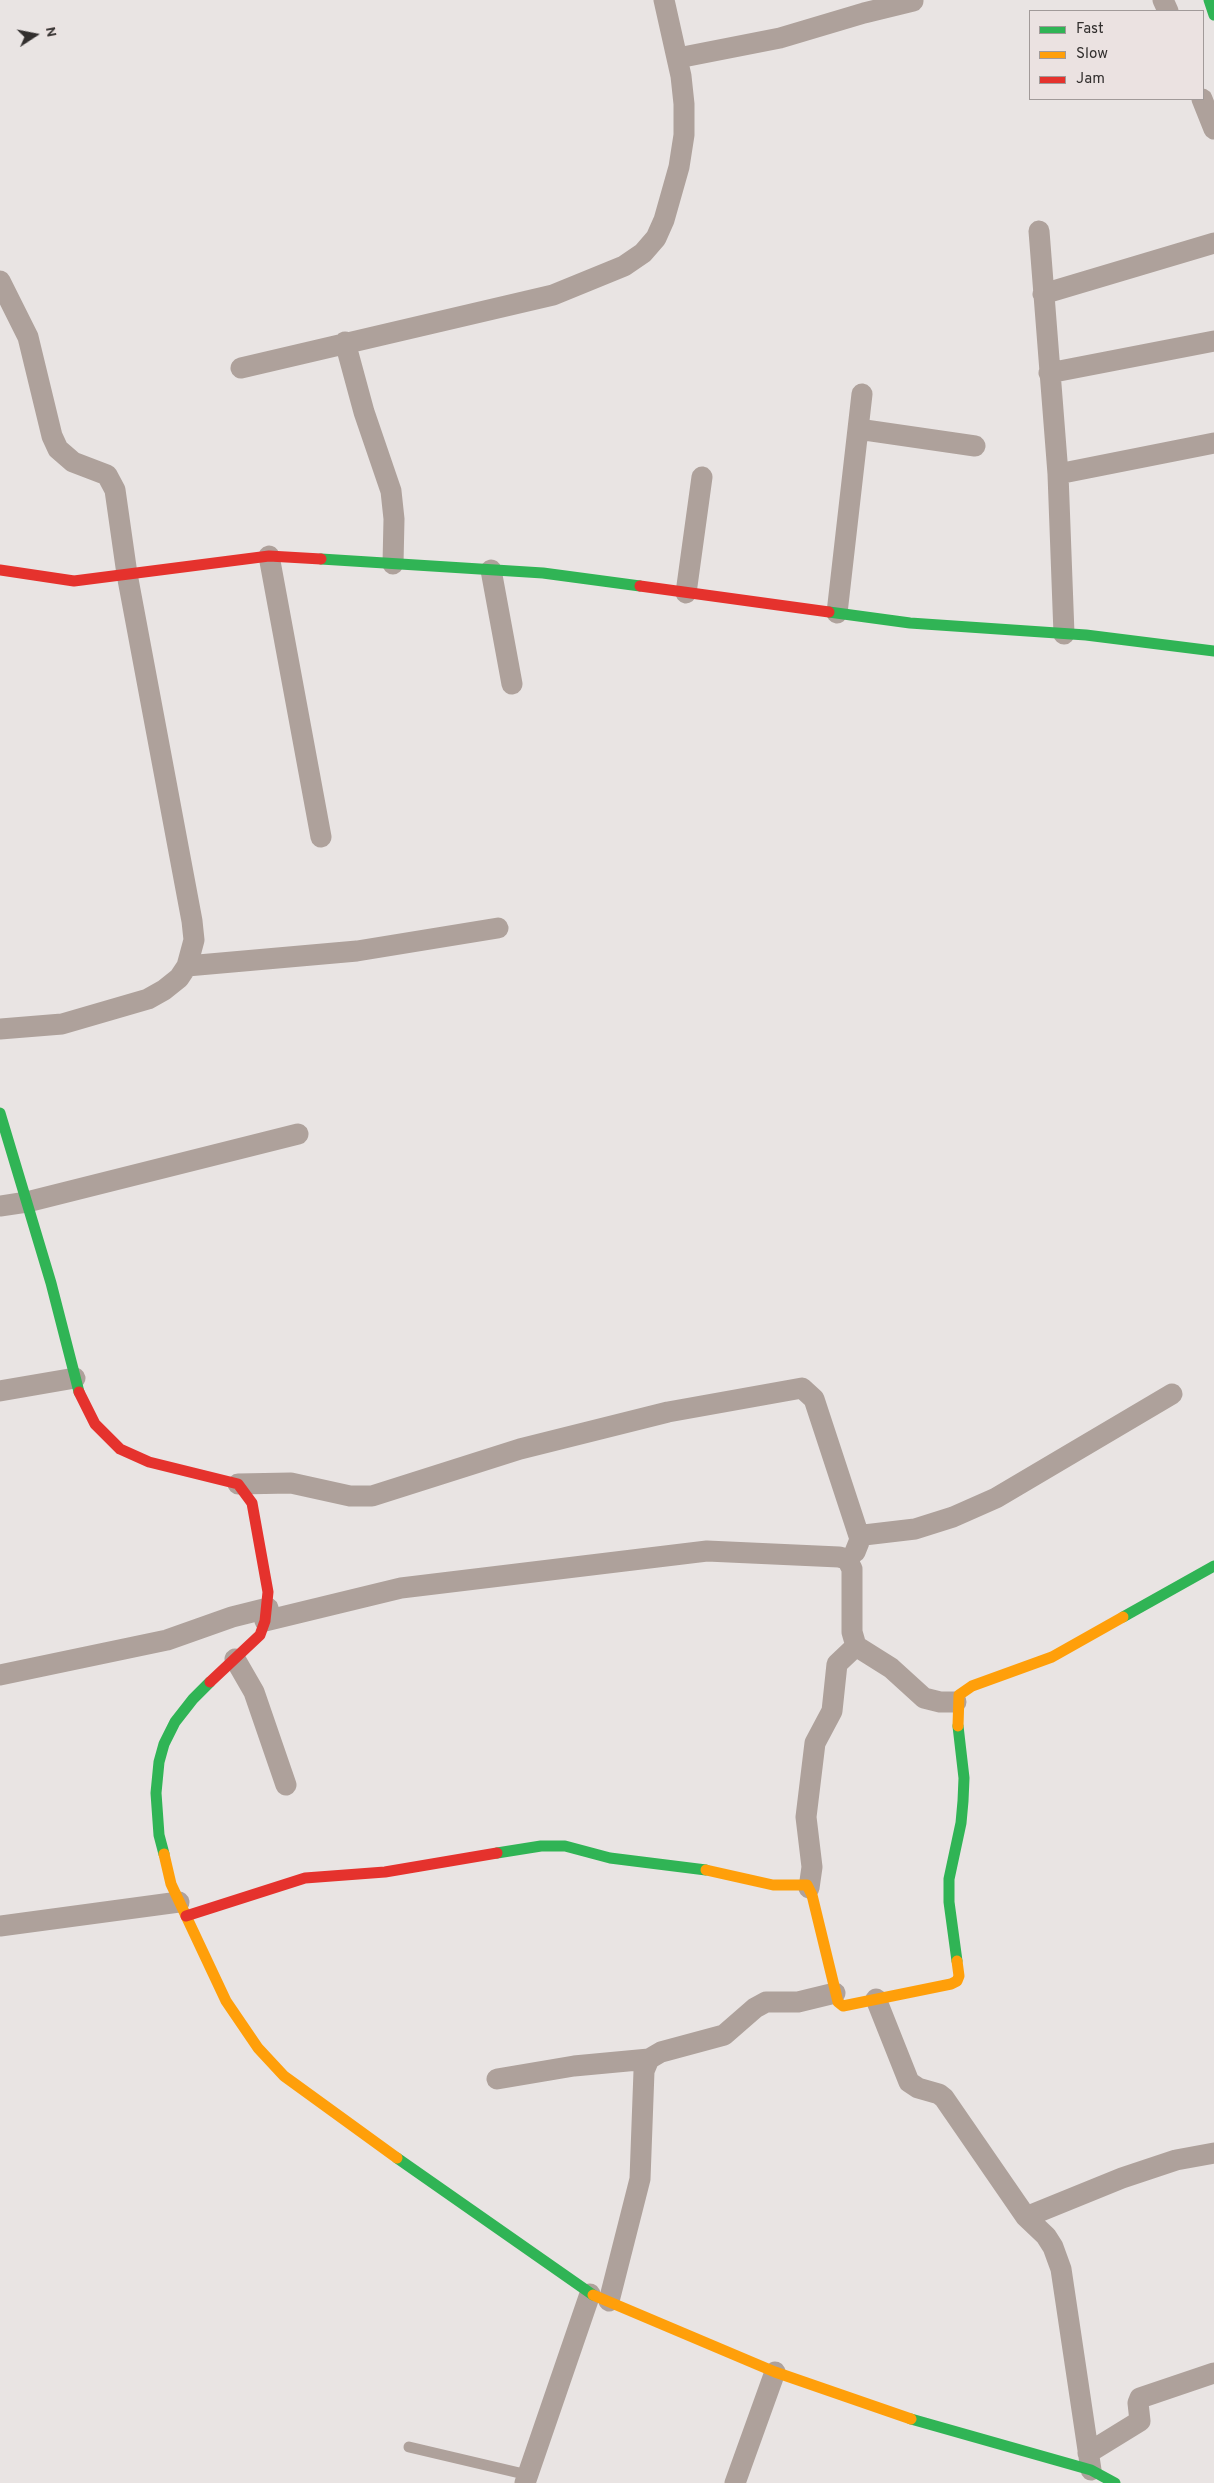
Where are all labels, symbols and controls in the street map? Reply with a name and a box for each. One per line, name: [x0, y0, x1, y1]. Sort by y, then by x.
north arrow: [10, 10, 60, 60]
legend: [1029, 10, 1204, 100]
text: Fast: [1076, 20, 1104, 39]
text: N: [41, 25, 60, 39]
text: Slow: [1076, 45, 1108, 64]
text: Jam: [1076, 70, 1105, 89]

